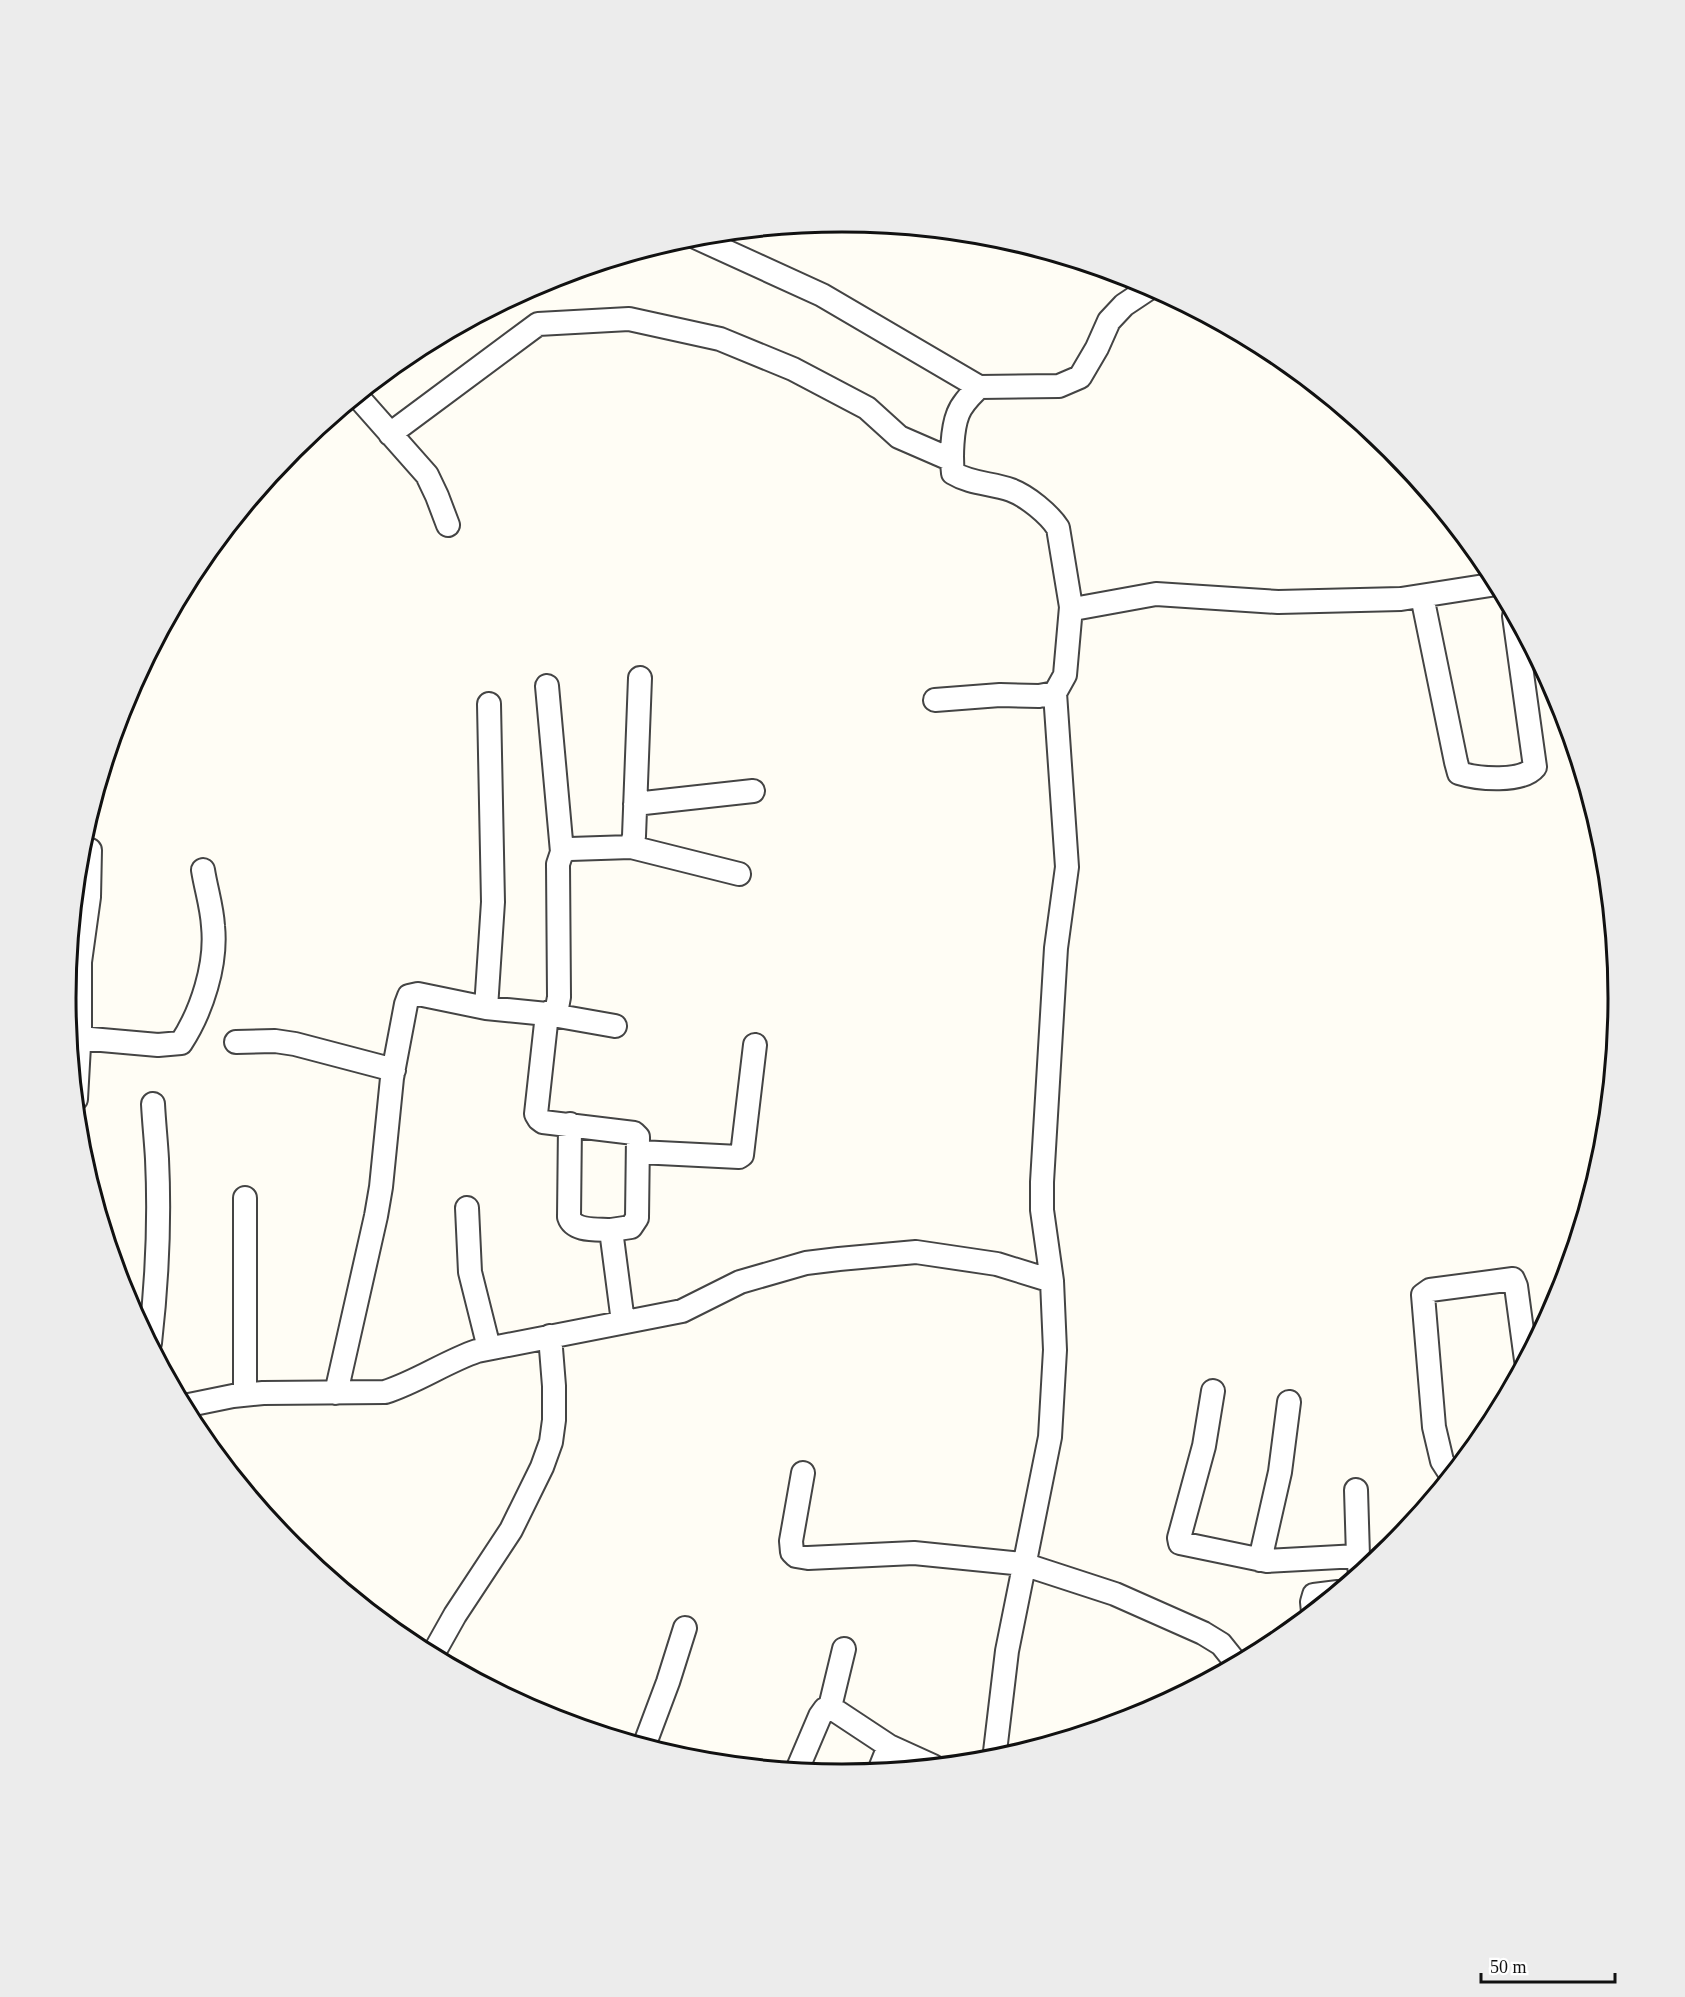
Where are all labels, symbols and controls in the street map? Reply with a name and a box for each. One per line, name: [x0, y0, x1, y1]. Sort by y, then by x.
scale bar: [1481, 1946, 1614, 1984]
text: 50 m: [1490, 1957, 1527, 1977]

